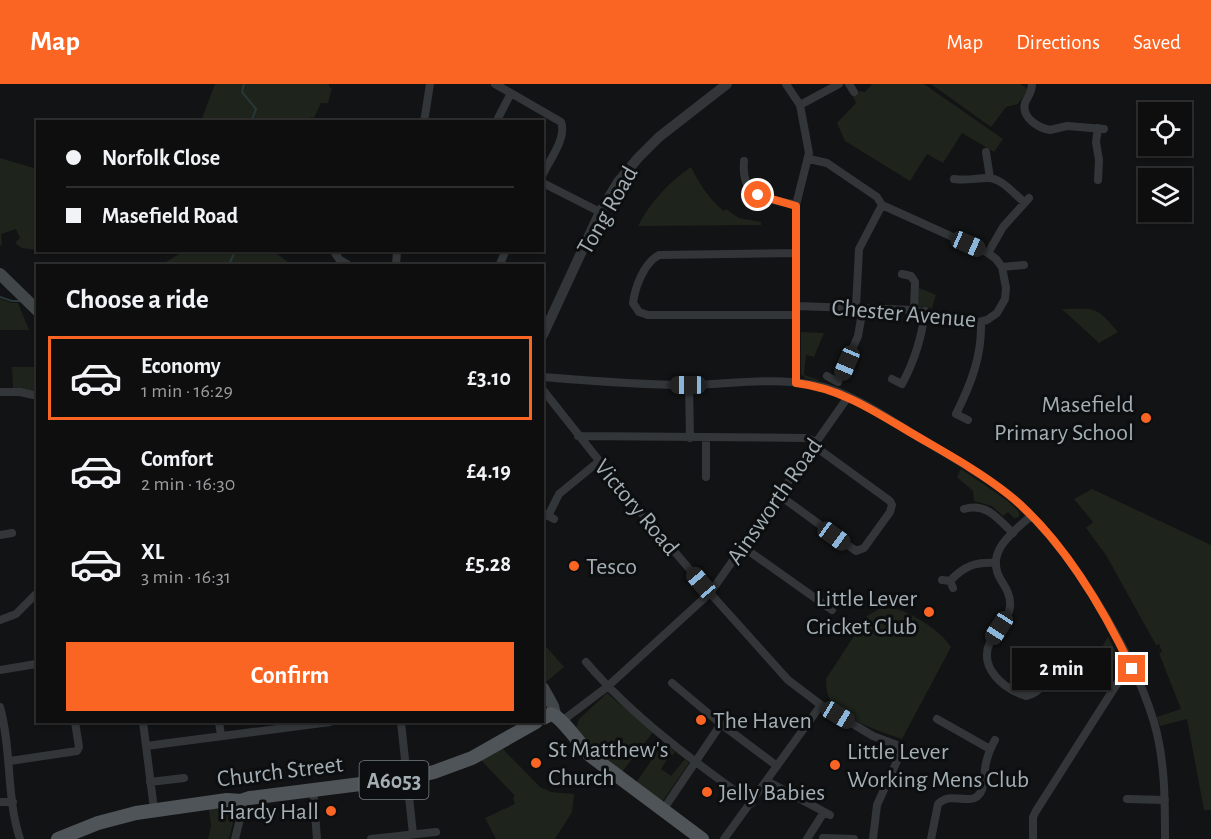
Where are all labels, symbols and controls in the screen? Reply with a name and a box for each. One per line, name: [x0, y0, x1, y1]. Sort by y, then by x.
text: Map: [30, 28, 80, 56]
text: Map: [947, 32, 983, 53]
text: Directions: [1016, 32, 1100, 53]
text: Saved: [1133, 32, 1181, 53]
map controls: [1138, 102, 1192, 222]
button: locate: [1138, 102, 1192, 156]
text: Norfolk Close: [102, 147, 220, 169]
street label: Tong Road: [573, 162, 643, 259]
button: layers: [1138, 168, 1192, 222]
route start: [744, 181, 771, 208]
text: Masefield Road: [102, 205, 238, 227]
car: [948, 228, 988, 260]
text: Choose a ride: [66, 286, 209, 313]
street label: Chester Avenue: [831, 296, 977, 332]
car: [832, 343, 862, 383]
icon: car: [69, 351, 123, 405]
text: Economy: [141, 355, 221, 377]
text: £3.10: [467, 367, 511, 389]
car: [670, 376, 706, 394]
text: 1 min · 16:29: [141, 381, 233, 401]
place label: Masefield Primary School: [994, 393, 1134, 445]
marker: Masefield Primary School: [1139, 411, 1153, 425]
street label: Ainsworth Road: [723, 434, 827, 569]
icon: car: [69, 444, 123, 498]
text: Comfort: [141, 448, 213, 470]
street label: Victory Road: [589, 455, 683, 560]
text: £4.19: [467, 460, 511, 482]
text: 2 min · 16:30: [141, 474, 235, 494]
car: [814, 518, 854, 554]
icon: car: [69, 537, 123, 591]
text: XL: [141, 541, 164, 563]
text: £5.28: [465, 553, 511, 575]
place label: Tesco: [586, 555, 637, 579]
marker: Tesco: [567, 559, 581, 573]
car: [683, 563, 719, 603]
text: 3 min · 16:31: [141, 567, 231, 587]
place label: Little Lever Cricket Club: [806, 587, 917, 639]
marker: Little Lever Cricket Club: [922, 605, 936, 619]
car: [982, 608, 1016, 648]
button: Confirm: [66, 642, 514, 711]
callout: 2 min: [1012, 648, 1111, 690]
route end: [1118, 655, 1145, 682]
text: 2 min: [1039, 659, 1084, 679]
car: [818, 698, 858, 732]
place label: The Haven: [713, 709, 812, 733]
marker: The Haven: [694, 713, 708, 727]
place label: St Matthew's Church: [548, 738, 669, 790]
place label: Little Lever Working Mens Club: [847, 740, 1029, 792]
street label: Church Street: [216, 752, 345, 792]
marker: St Matthew's Church: [529, 756, 543, 770]
marker: Little Lever Working Mens Club: [828, 758, 842, 772]
road number: A6053: [360, 761, 428, 799]
place label: Jelly Babies: [719, 781, 825, 805]
marker: Jelly Babies: [700, 785, 714, 799]
place label: Hardy Hall: [219, 800, 319, 824]
marker: Hardy Hall: [324, 804, 338, 818]

